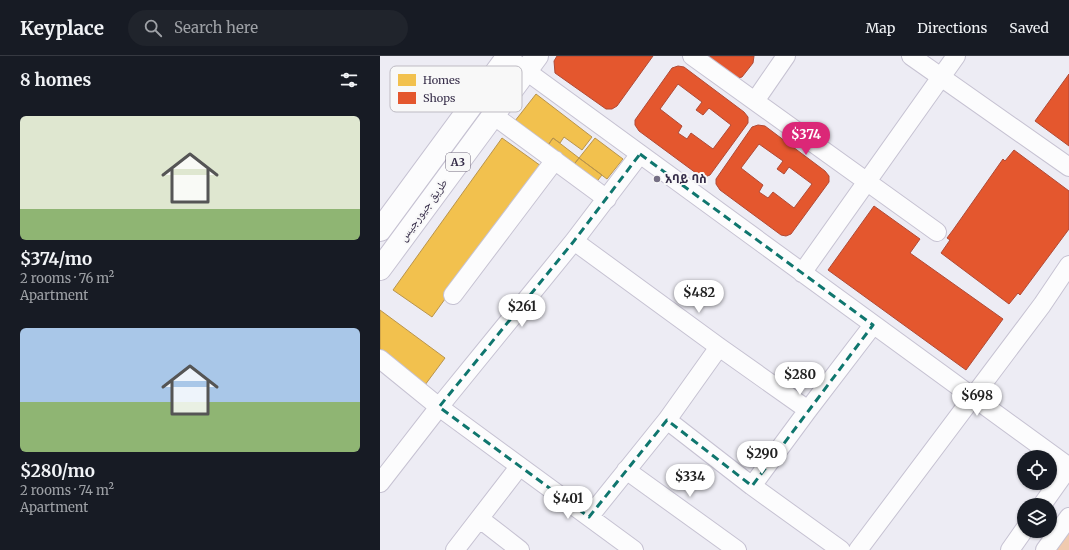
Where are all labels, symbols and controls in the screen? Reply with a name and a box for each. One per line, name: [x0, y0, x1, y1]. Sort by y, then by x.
search box: [128, 10, 408, 46]
text: Keyplace: [20, 16, 104, 40]
icon: search: [142, 17, 164, 39]
text: Search here: [174, 18, 258, 37]
text: Map: [865, 19, 895, 37]
text: Directions: [917, 19, 987, 37]
text: Saved: [1009, 19, 1049, 37]
legend: [390, 66, 522, 112]
text: 8 homes: [20, 69, 91, 91]
icon: filters: [338, 69, 360, 91]
text: Homes: [423, 73, 460, 87]
text: Shops: [423, 91, 455, 105]
pin: $374: [782, 122, 830, 156]
text: $374: [791, 126, 821, 143]
icon: home: [154, 142, 226, 214]
road number: A3: [446, 153, 470, 171]
place label: አባይ ባስ: [665, 171, 707, 186]
marker: አባይ ባስ: [652, 174, 662, 184]
street label: طريق جيورجيس: [395, 175, 451, 244]
text: $374/mo: [20, 248, 92, 270]
text: 2 rooms · 76 m²: [20, 270, 114, 287]
pin: $482: [675, 280, 723, 314]
text: $482: [683, 284, 715, 301]
text: Apartment: [20, 287, 88, 304]
pin: $261: [498, 294, 546, 328]
text: $261: [508, 298, 537, 315]
icon: home: [154, 354, 226, 426]
pin: $280: [776, 362, 824, 396]
text: $280: [784, 366, 816, 383]
pin: $698: [953, 383, 1001, 417]
text: $698: [961, 387, 993, 404]
pin: $290: [738, 441, 786, 475]
text: $290: [746, 445, 778, 462]
map controls: [1017, 450, 1057, 538]
button: locate: [1017, 450, 1057, 490]
text: $280/mo: [20, 460, 95, 482]
pin: $334: [666, 464, 714, 498]
text: $334: [675, 468, 705, 485]
text: 2 rooms · 74 m²: [20, 482, 114, 499]
pin: $401: [544, 486, 592, 520]
text: $401: [553, 490, 583, 507]
button: layers: [1017, 498, 1057, 538]
text: Apartment: [20, 499, 88, 516]

